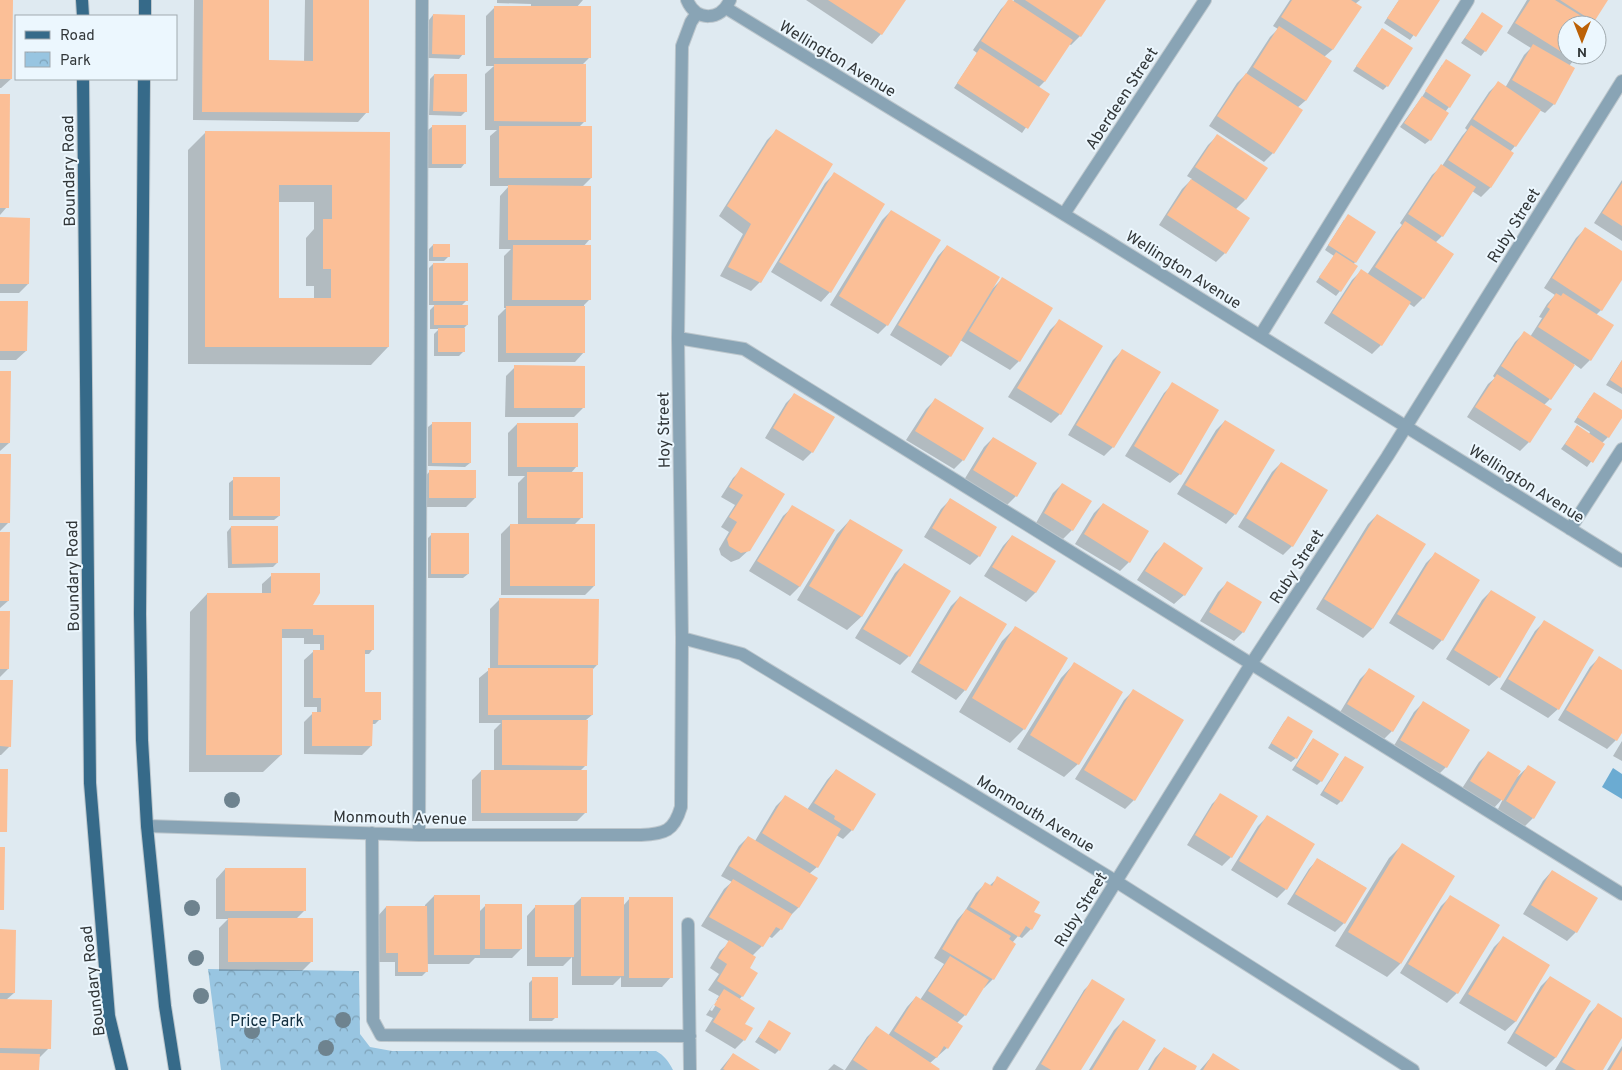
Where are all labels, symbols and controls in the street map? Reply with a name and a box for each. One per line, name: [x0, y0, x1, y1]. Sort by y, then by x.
legend: [15, 15, 178, 80]
north arrow: [1557, 15, 1607, 65]
street label: Wellington Avenue: [775, 17, 899, 102]
text: Road: [60, 27, 95, 46]
text: N: [1577, 43, 1587, 60]
street label: Aberdeen Street: [1082, 44, 1163, 154]
text: Park: [60, 52, 91, 71]
street label: Boundary Road: [59, 115, 81, 227]
street label: Ruby Street: [1484, 185, 1546, 267]
street label: Wellington Avenue: [1121, 227, 1245, 314]
street label: Hoy Street: [654, 392, 676, 468]
street label: Wellington Avenue: [1464, 441, 1588, 528]
street label: Boundary Road: [63, 520, 85, 632]
street label: Ruby Street: [1266, 526, 1329, 608]
street label: Monmouth Avenue: [972, 772, 1098, 858]
street label: Monmouth Avenue: [333, 808, 467, 830]
street label: Ruby Street: [1051, 869, 1113, 951]
street label: Boundary Road: [77, 924, 111, 1037]
park label: Price Park: [230, 1012, 304, 1032]

